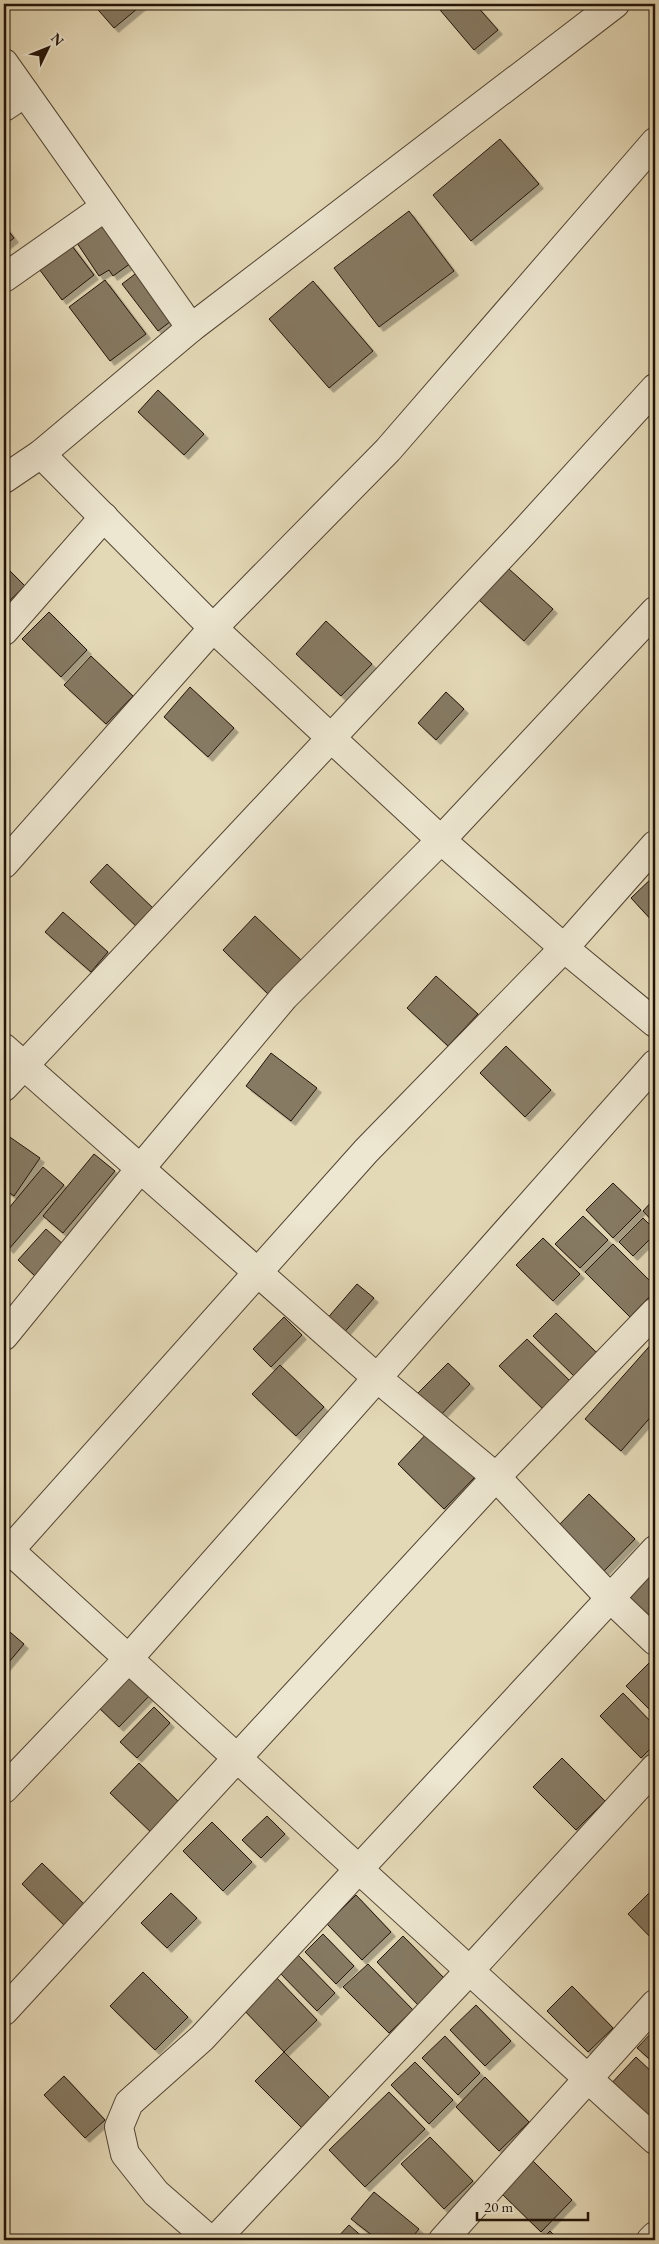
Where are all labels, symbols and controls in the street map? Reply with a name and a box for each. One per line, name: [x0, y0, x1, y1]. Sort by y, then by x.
north arrow: [22, 22, 72, 72]
text: N: [47, 29, 68, 50]
scale bar: [477, 2189, 588, 2221]
text: 20 m: [484, 2197, 513, 2216]

